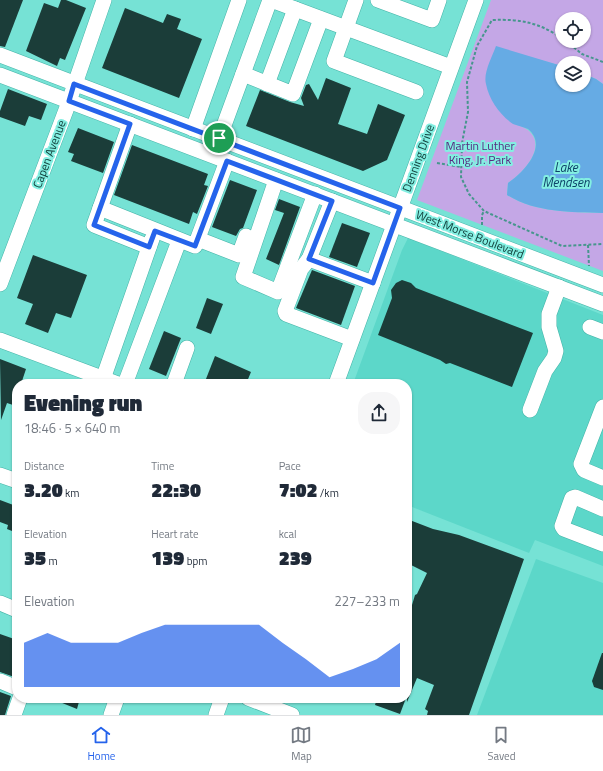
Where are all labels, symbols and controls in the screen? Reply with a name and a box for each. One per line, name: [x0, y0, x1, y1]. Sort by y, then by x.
map controls: [555, 12, 591, 92]
button: locate: [555, 12, 591, 48]
button: layers: [555, 56, 591, 92]
street label: Capen Avenue: [27, 117, 71, 191]
pin: [202, 121, 236, 155]
street label: Denning Drive: [397, 121, 439, 195]
icon: arrive: [208, 127, 230, 149]
park label: Martin Luther King, Jr. Park: [445, 136, 515, 169]
water label: Lake Mendsen: [542, 157, 590, 192]
street label: West Morse Boulevard: [413, 205, 527, 263]
text: Evening run: [24, 386, 142, 420]
button: share: [358, 392, 400, 434]
text: 18:46 · 5 × 640 m: [24, 418, 120, 438]
text: Distance: [24, 458, 64, 474]
text: Time: [151, 458, 174, 474]
text: Pace: [279, 458, 301, 474]
text: 3.20: [24, 474, 63, 505]
text: 22:30: [151, 474, 201, 505]
text: 7:02: [279, 474, 317, 505]
text: km: [63, 485, 80, 501]
text: /km: [317, 485, 339, 501]
text: Elevation: [24, 526, 67, 542]
text: Heart rate: [151, 526, 199, 542]
text: kcal: [279, 526, 297, 542]
text: 35: [24, 542, 46, 573]
text: 139: [151, 542, 184, 573]
text: 239: [279, 542, 312, 573]
text: m: [46, 553, 58, 569]
text: bpm: [184, 553, 208, 569]
text: Elevation: [24, 591, 75, 611]
text: 227–233 m: [334, 591, 400, 611]
tab: Home: [88, 724, 115, 764]
tab: Map: [290, 724, 312, 764]
tab: Saved: [487, 724, 515, 764]

